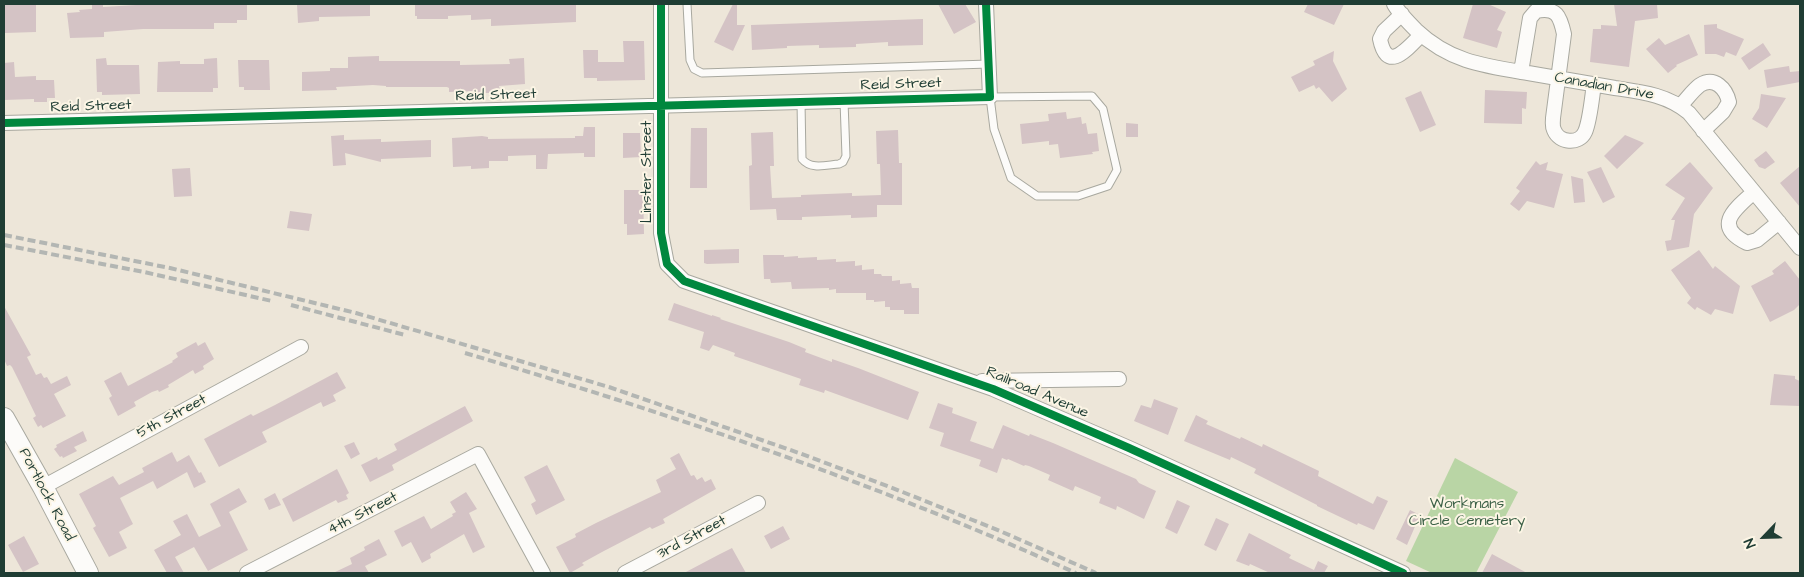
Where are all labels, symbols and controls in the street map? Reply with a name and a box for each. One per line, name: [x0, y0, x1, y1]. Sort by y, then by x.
street label: Canadian Drive: [1553, 69, 1655, 105]
street label: Reid Street: [860, 75, 942, 95]
street label: Reid Street: [455, 86, 537, 106]
street label: Reid Street: [50, 97, 132, 117]
street label: Linster Street: [639, 121, 657, 223]
street label: Railroad Avenue: [983, 363, 1091, 423]
street label: 5th Street: [134, 391, 210, 443]
street label: Portlock Road: [14, 446, 78, 544]
street label: 4th Street: [325, 489, 401, 539]
park label: Workmans Circle Cemetery: [1409, 496, 1525, 531]
street label: 3rd Street: [654, 512, 730, 564]
north arrow: [1739, 512, 1789, 562]
text: N: [1739, 535, 1761, 551]

